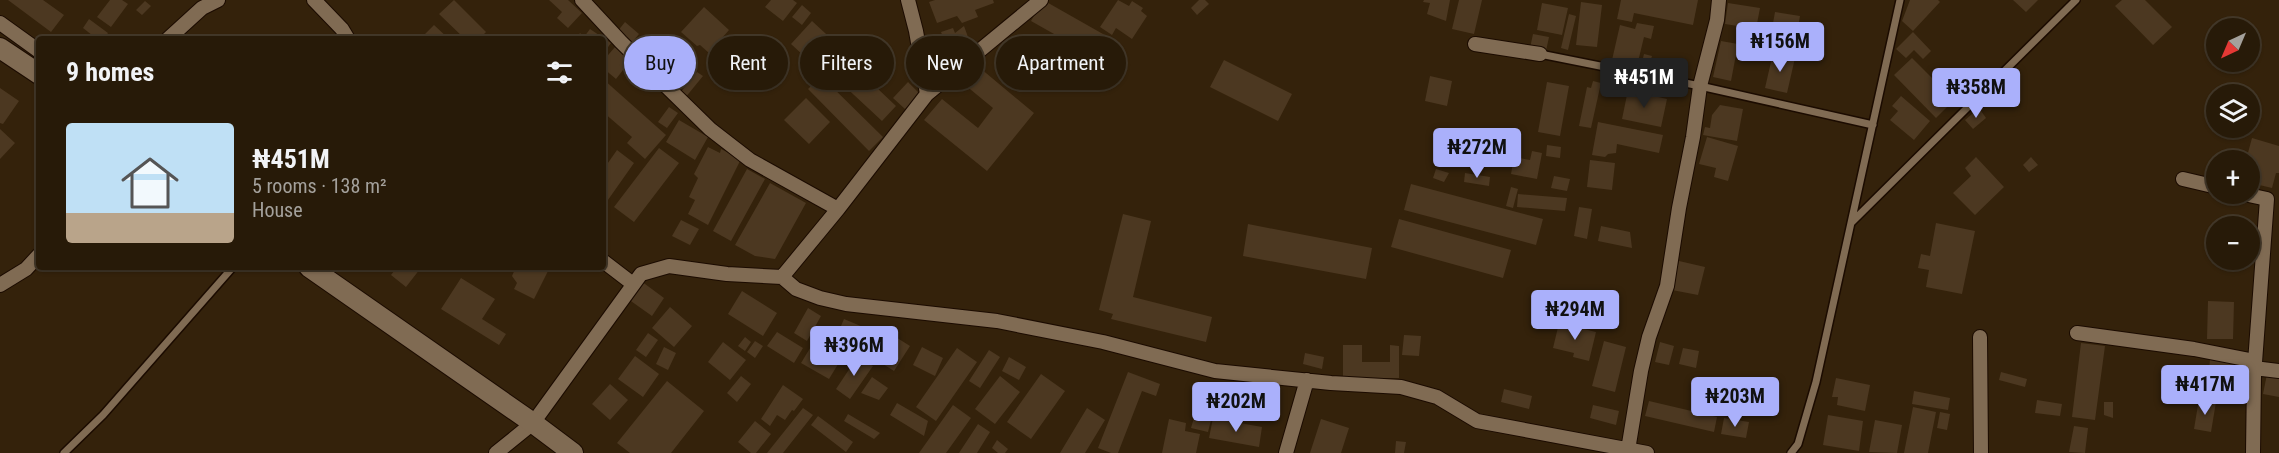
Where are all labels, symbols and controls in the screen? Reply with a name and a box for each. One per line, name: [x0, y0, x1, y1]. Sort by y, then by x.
north arrow: [2206, 18, 2260, 72]
map controls: [2206, 18, 2260, 270]
pin: ₦156M: [1738, 22, 1822, 73]
text: ₦156M: [1750, 29, 1810, 53]
chip: Buy: [624, 36, 696, 90]
chip: Rent: [708, 36, 788, 90]
chip: Filters: [800, 36, 894, 90]
chip: New: [906, 36, 984, 90]
chip: Apartment: [996, 36, 1126, 90]
icon: filters: [543, 56, 576, 89]
text: 9 homes: [66, 57, 154, 87]
pin: ₦451M: [1602, 58, 1686, 109]
text: ₦451M: [1614, 65, 1674, 89]
pin: ₦358M: [1934, 68, 2018, 119]
text: ₦358M: [1946, 75, 2006, 99]
button: layers: [2206, 84, 2260, 138]
pin: ₦272M: [1435, 128, 1519, 179]
text: ₦272M: [1447, 135, 1507, 159]
text: ₦451M: [252, 144, 330, 174]
icon: home: [114, 147, 186, 219]
button: +: [2206, 150, 2260, 204]
text: 5 rooms · 138 m²: [252, 174, 387, 198]
text: House: [252, 198, 303, 222]
button: −: [2206, 216, 2260, 270]
pin: ₦294M: [1533, 290, 1617, 341]
text: ₦294M: [1545, 297, 1605, 321]
pin: ₦396M: [812, 326, 896, 377]
text: ₦396M: [824, 333, 884, 357]
pin: ₦417M: [2163, 365, 2247, 416]
text: ₦417M: [2175, 372, 2235, 396]
pin: ₦203M: [1693, 377, 1777, 428]
pin: ₦202M: [1194, 382, 1278, 433]
text: ₦203M: [1705, 384, 1765, 408]
text: ₦202M: [1206, 389, 1266, 413]

